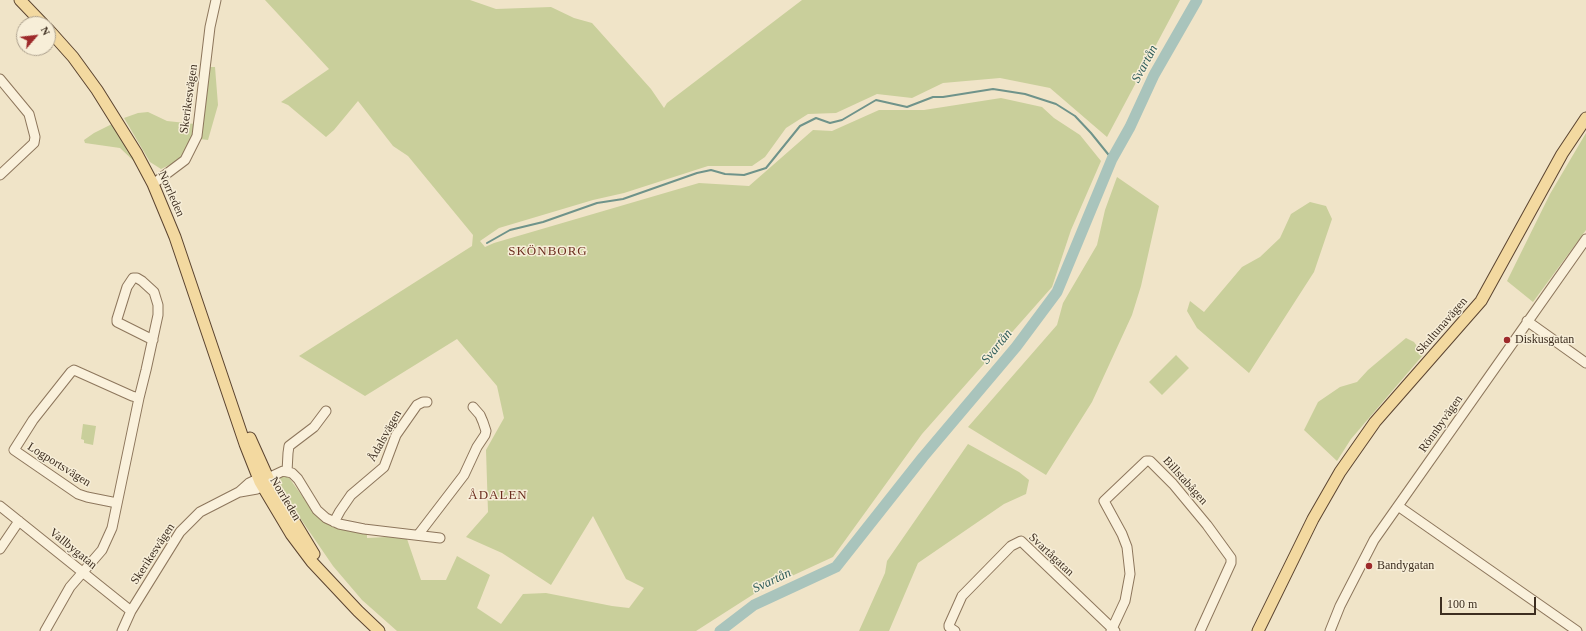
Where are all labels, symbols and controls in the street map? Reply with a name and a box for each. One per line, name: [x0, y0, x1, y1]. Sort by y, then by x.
north arrow: [16, 16, 56, 56]
text: N: [39, 25, 53, 37]
water label: Svartån: [1129, 42, 1161, 86]
street label: Skerikesvägen: [177, 63, 201, 135]
street label: Norrleden: [155, 169, 187, 219]
district label: SKÖNBORG: [508, 244, 588, 260]
street label: Skultunavägen: [1413, 294, 1471, 358]
water label: Svartån: [978, 326, 1016, 368]
place label: Diskusgatan: [1515, 333, 1574, 347]
marker: Diskusgatan: [1502, 335, 1512, 345]
street label: Rönnbyvägen: [1416, 393, 1466, 455]
street label: Ådalsvägen: [365, 408, 405, 464]
street label: Logportsvägen: [25, 440, 93, 490]
street label: Billstabågen: [1160, 454, 1210, 508]
street label: Norrleden: [266, 474, 304, 524]
district label: ÅDALEN: [468, 488, 528, 504]
street label: Skerikesvägen: [128, 521, 178, 587]
street label: Vallbygatan: [46, 525, 100, 573]
street label: Svartågatan: [1025, 530, 1077, 580]
place label: Bandygatan: [1377, 559, 1434, 573]
marker: Bandygatan: [1364, 561, 1374, 571]
water label: Svartån: [750, 565, 794, 597]
scale bar: [1442, 589, 1538, 615]
text: 100 m: [1447, 597, 1477, 611]

